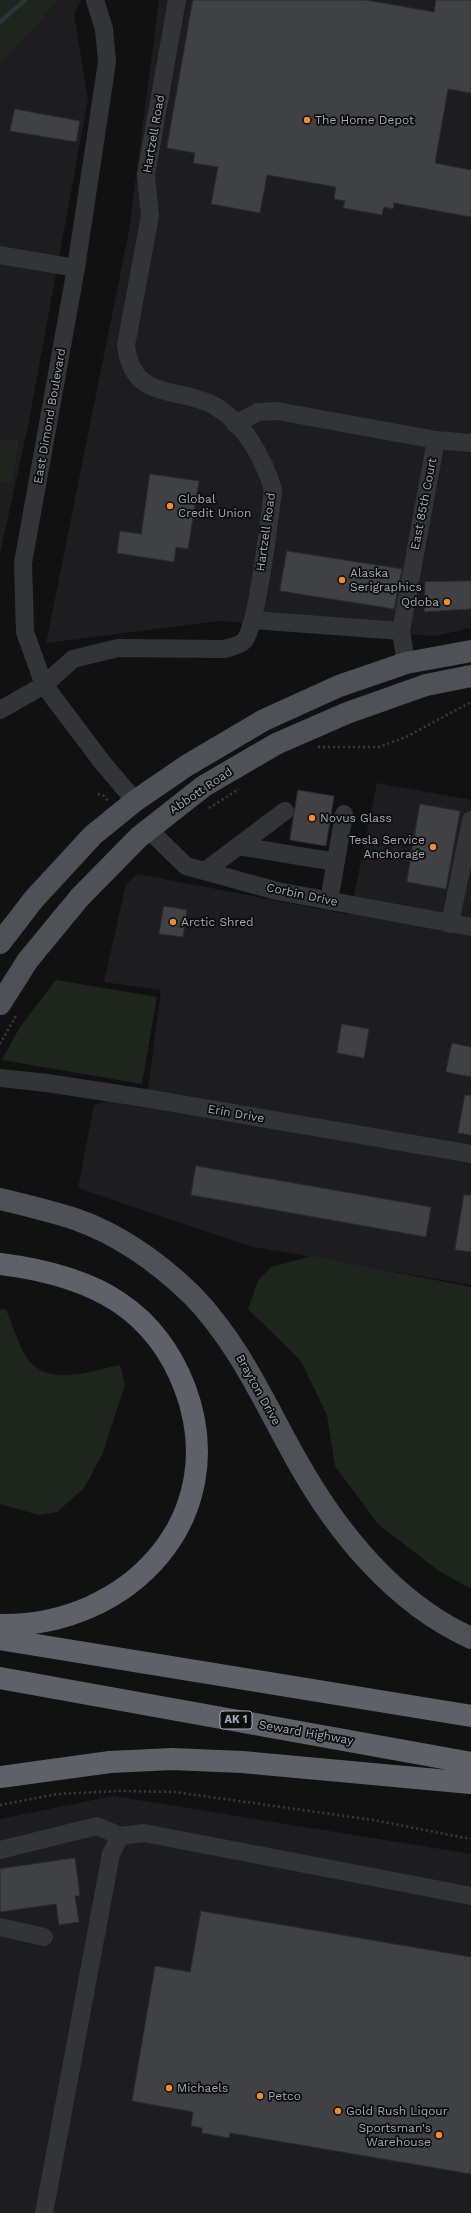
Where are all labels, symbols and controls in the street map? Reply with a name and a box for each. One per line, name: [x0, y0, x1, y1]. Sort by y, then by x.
street label: Hartzell Road: [140, 94, 168, 174]
place label: The Home Depot: [315, 113, 414, 127]
marker: The Home Depot: [302, 115, 312, 125]
street label: East Dimond Boulevard: [31, 347, 69, 485]
street label: East 85th Court: [408, 457, 440, 551]
place label: Global Credit Union: [178, 492, 251, 520]
street label: Hartzell Road: [253, 492, 279, 572]
marker: Global Credit Union: [165, 501, 175, 511]
place label: Alaska Serigraphics: [350, 566, 422, 594]
marker: Alaska Serigraphics: [337, 575, 347, 585]
place label: Qdoba: [401, 595, 439, 609]
marker: Qdoba: [442, 597, 452, 607]
street label: Abbott Road: [167, 765, 235, 817]
place label: Novus Glass: [320, 811, 392, 825]
marker: Novus Glass: [307, 813, 317, 823]
place label: Tesla Service Anchorage: [349, 833, 425, 861]
marker: Tesla Service Anchorage: [428, 842, 438, 852]
street label: Corbin Drive: [265, 880, 339, 910]
place label: Arctic Shred: [181, 915, 254, 929]
marker: Arctic Shred: [168, 917, 178, 927]
street label: Erin Drive: [207, 1102, 265, 1126]
street label: Brayton Drive: [233, 1352, 283, 1428]
road number: AK 1: [220, 1711, 252, 1729]
street label: Seward Highway: [258, 1718, 354, 1748]
place label: Michaels: [177, 2081, 228, 2095]
marker: Michaels: [164, 2083, 174, 2093]
place label: Petco: [268, 2089, 301, 2103]
marker: Petco: [255, 2091, 265, 2101]
place label: Gold Rush Liqour: [346, 2104, 448, 2118]
marker: Gold Rush Liqour: [333, 2106, 343, 2116]
place label: Sportsman's Warehouse: [358, 2121, 431, 2149]
marker: Sportsman's Warehouse: [434, 2130, 444, 2140]

